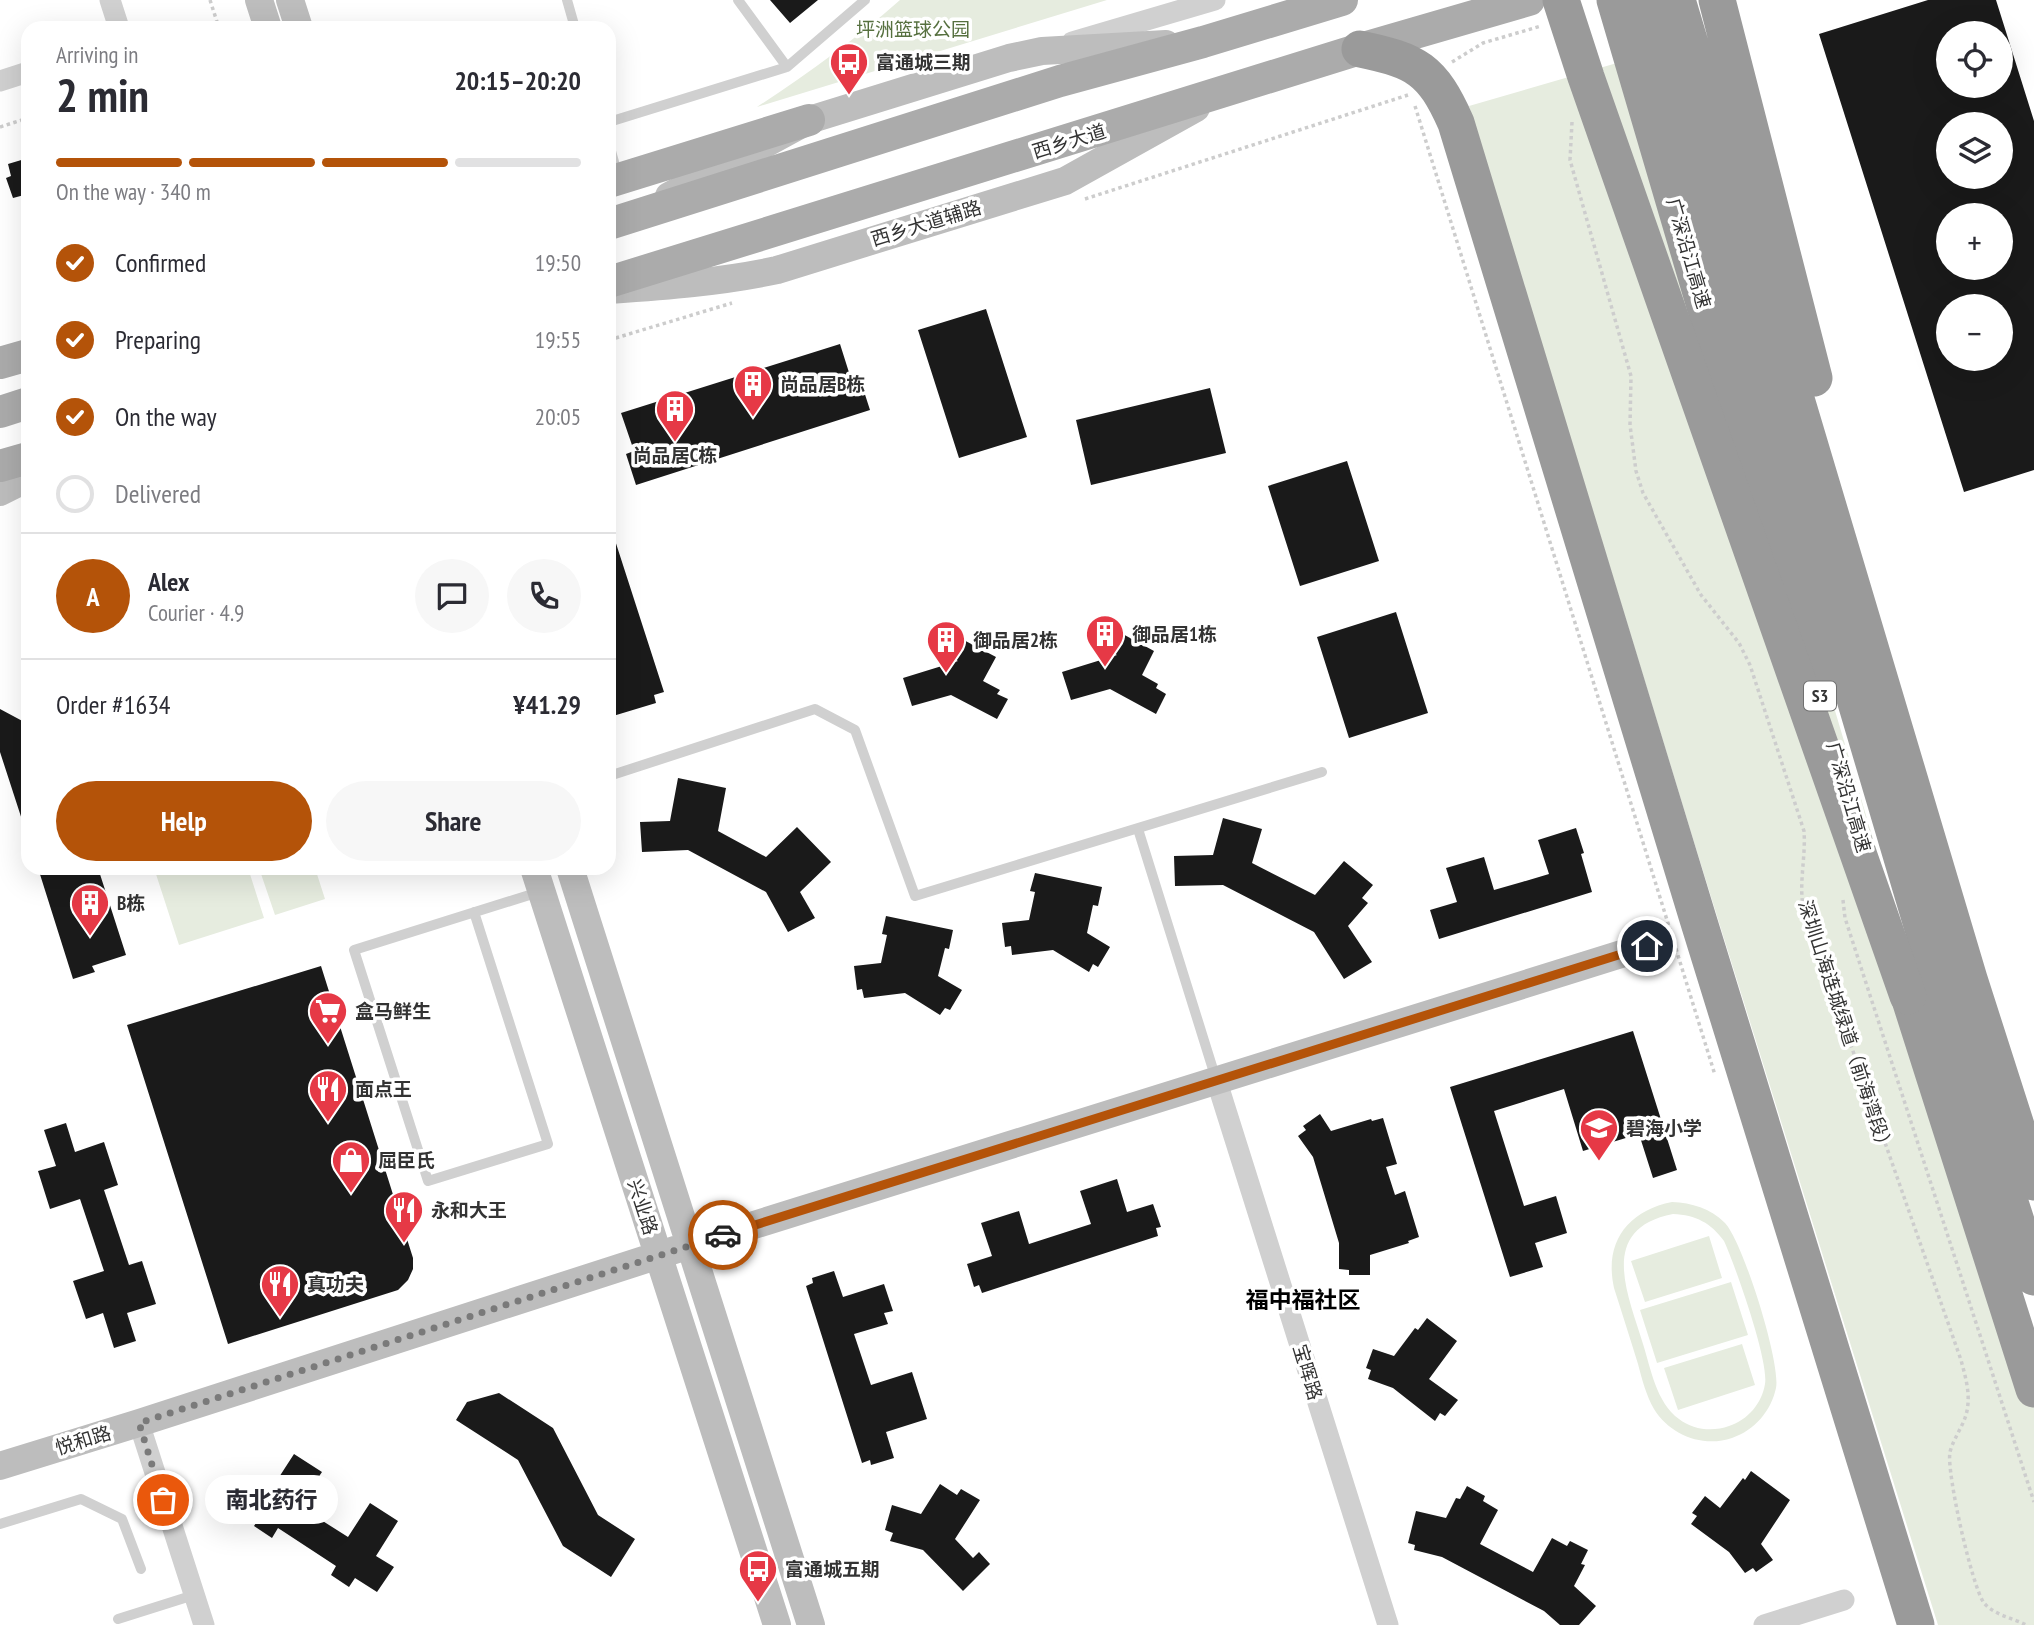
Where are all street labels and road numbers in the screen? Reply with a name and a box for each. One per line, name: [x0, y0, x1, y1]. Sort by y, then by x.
street label: 西乡大道: [1029, 118, 1109, 164]
street label: 西乡大道辅路: [868, 195, 984, 251]
street label: 广深沿江高速: [1662, 195, 1716, 311]
road number: S3: [1804, 682, 1836, 710]
street label: 广深沿江高速: [1822, 739, 1876, 855]
street label: 深圳山海连城绿道（前海湾段）: [1793, 897, 1899, 1157]
street label: 兴业路: [623, 1176, 663, 1238]
street label: 宝晖路: [1288, 1341, 1328, 1403]
street label: 悦和路: [52, 1420, 114, 1460]

